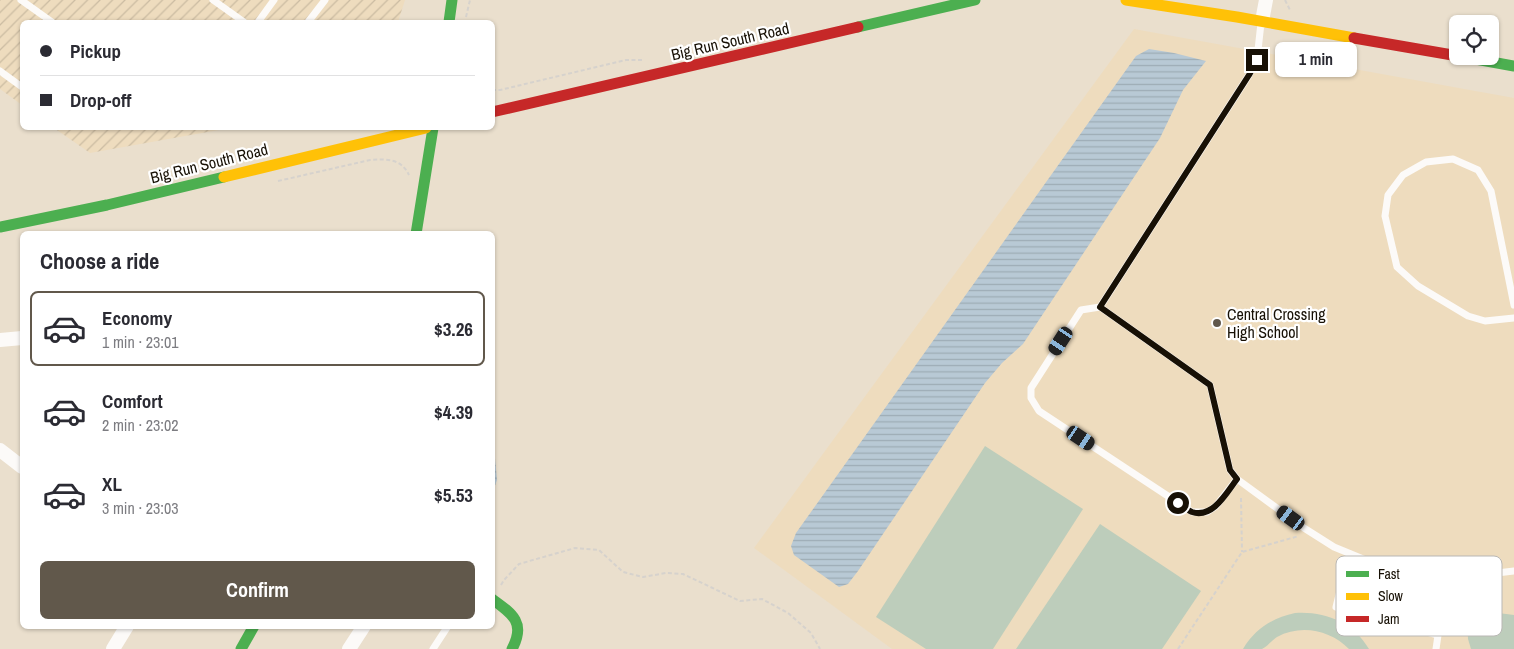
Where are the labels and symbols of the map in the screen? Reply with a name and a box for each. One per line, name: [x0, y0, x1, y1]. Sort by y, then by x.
street label: Big Run South Road: [669, 17, 791, 65]
callout: 1 min: [1274, 42, 1357, 78]
route end: [1246, 49, 1268, 71]
street label: Big Run South Road: [148, 138, 270, 188]
place label: Central Crossing High School: [1227, 303, 1326, 343]
marker: Central Crossing High School: [1211, 317, 1223, 329]
car: [1046, 324, 1075, 358]
car: [1064, 423, 1097, 453]
route start: [1167, 492, 1189, 514]
car: [1274, 503, 1307, 533]
legend: [1336, 556, 1502, 636]
text: Fast: [1378, 565, 1400, 583]
text: Slow: [1378, 587, 1404, 605]
text: Jam: [1378, 610, 1400, 628]

